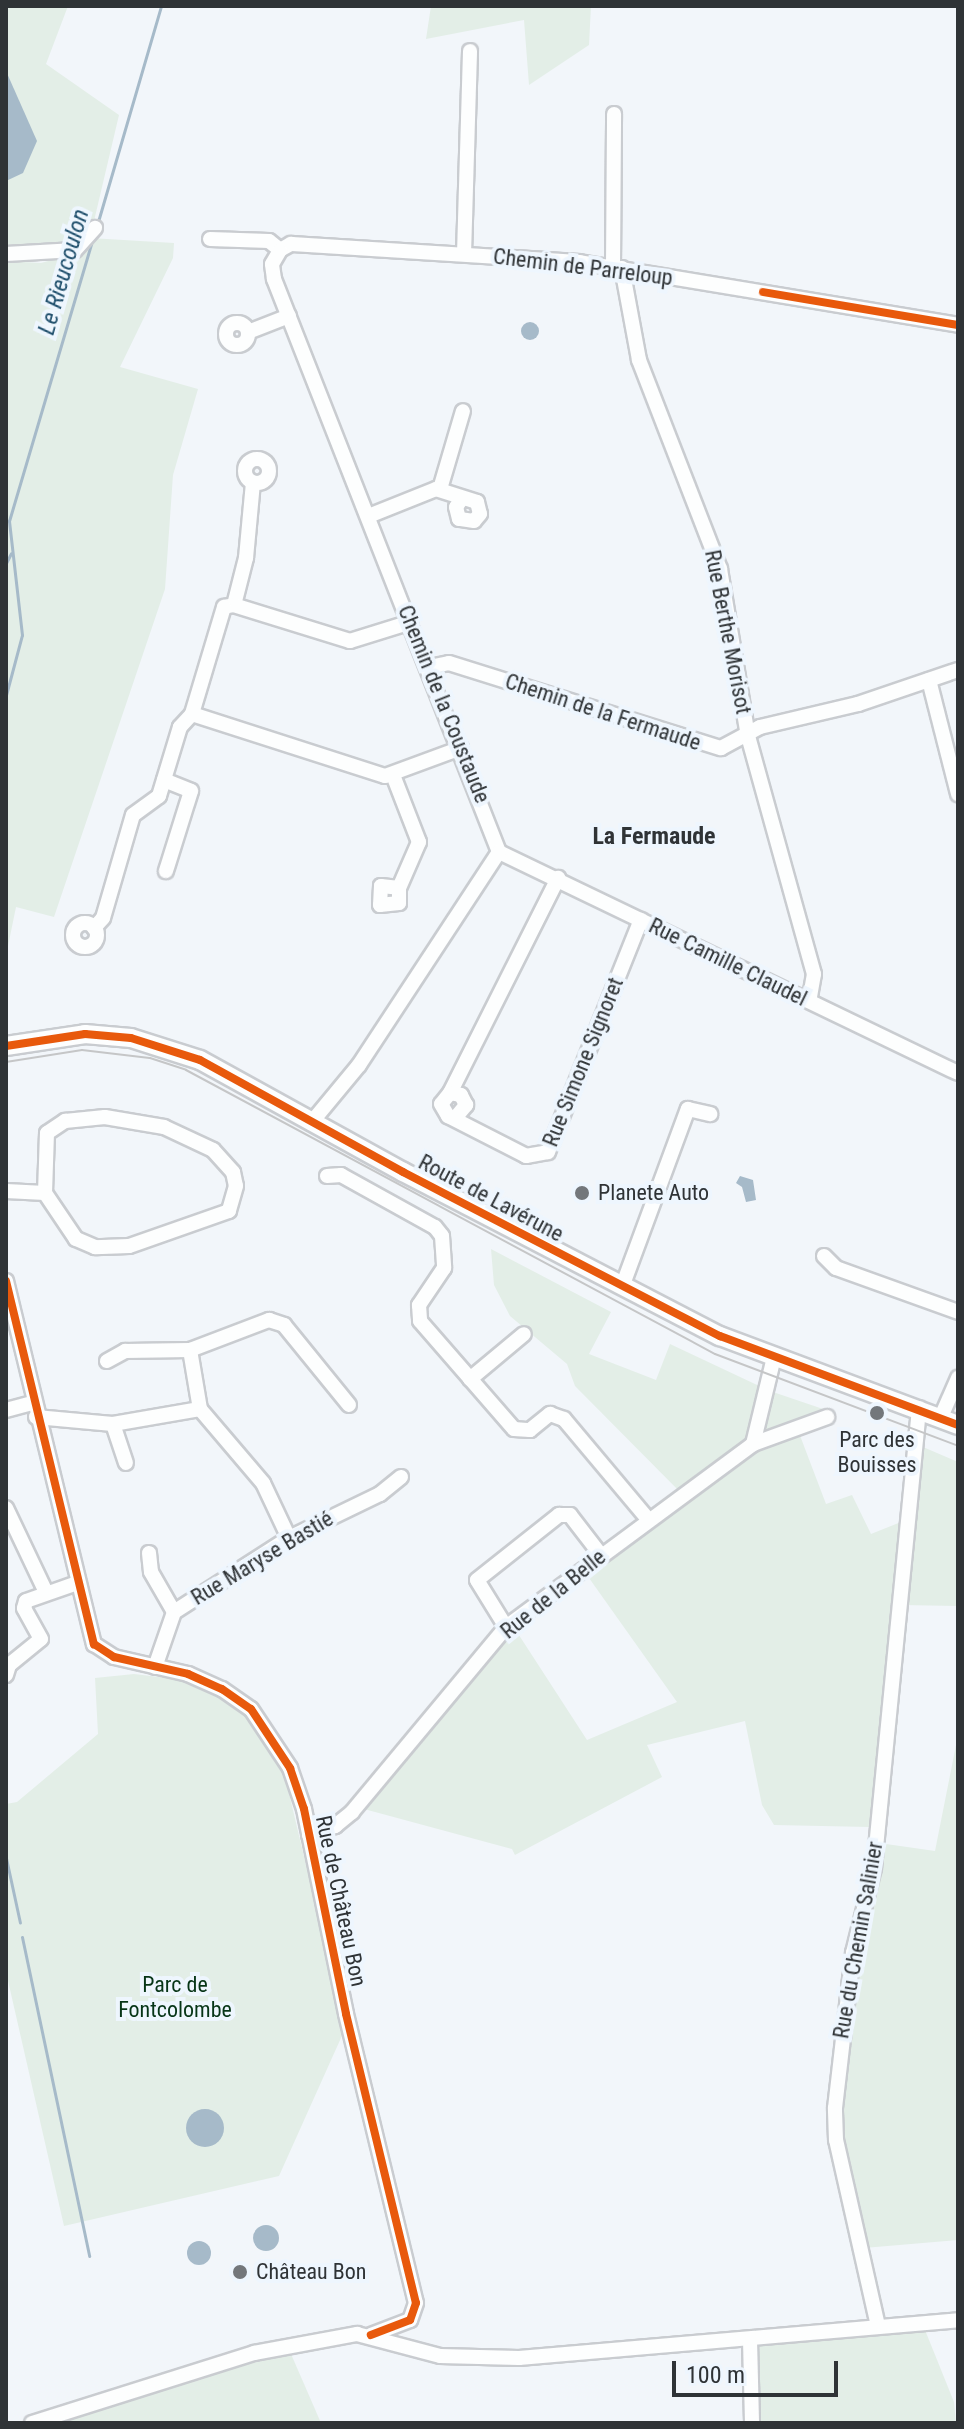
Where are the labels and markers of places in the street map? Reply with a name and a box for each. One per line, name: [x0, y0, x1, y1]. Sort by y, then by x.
place label: Planete Auto: [598, 1180, 709, 1206]
marker: Planete Auto: [573, 1184, 591, 1202]
marker: Parc des Bouisses: [868, 1404, 886, 1422]
place label: Parc des Bouisses: [837, 1426, 917, 1478]
place label: Château Bon: [256, 2259, 366, 2285]
marker: Château Bon: [231, 2263, 249, 2281]

